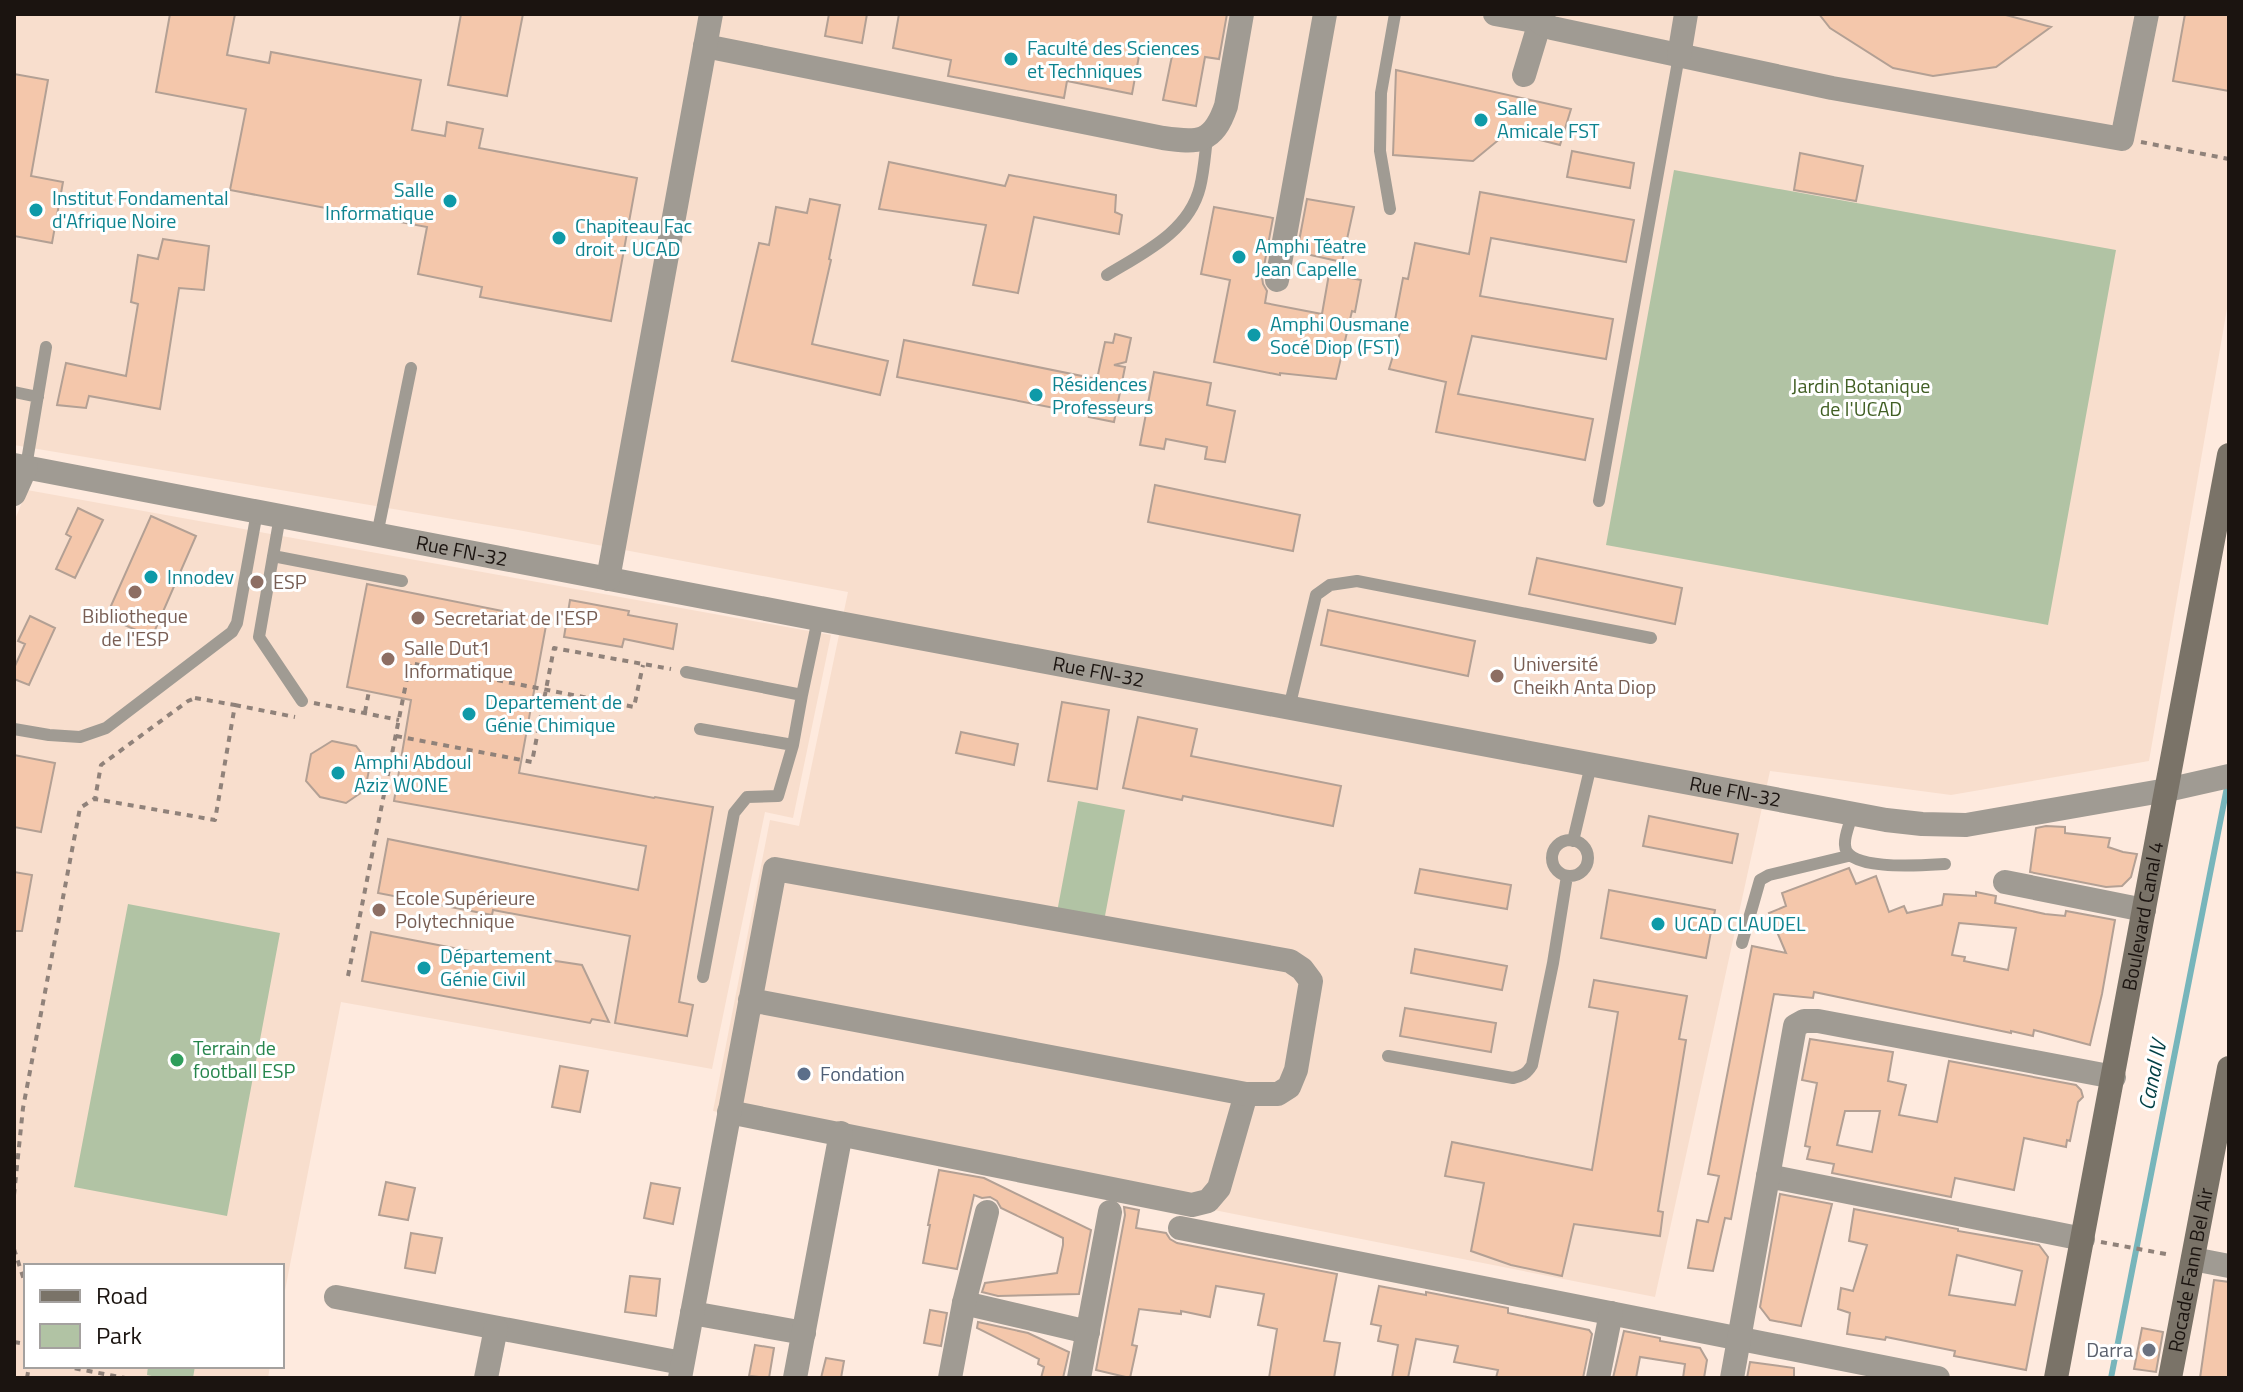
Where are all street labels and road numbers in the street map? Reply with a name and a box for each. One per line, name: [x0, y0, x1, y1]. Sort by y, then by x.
street label: Rue FN-32: [414, 526, 510, 574]
street label: Rue FN-32: [1050, 647, 1147, 695]
street label: Rue FN-32: [1687, 767, 1784, 815]
street label: Boulevard Canal 4: [2113, 839, 2171, 993]
street label: Rocade Fann Bel Air: [2159, 1185, 2221, 1355]

